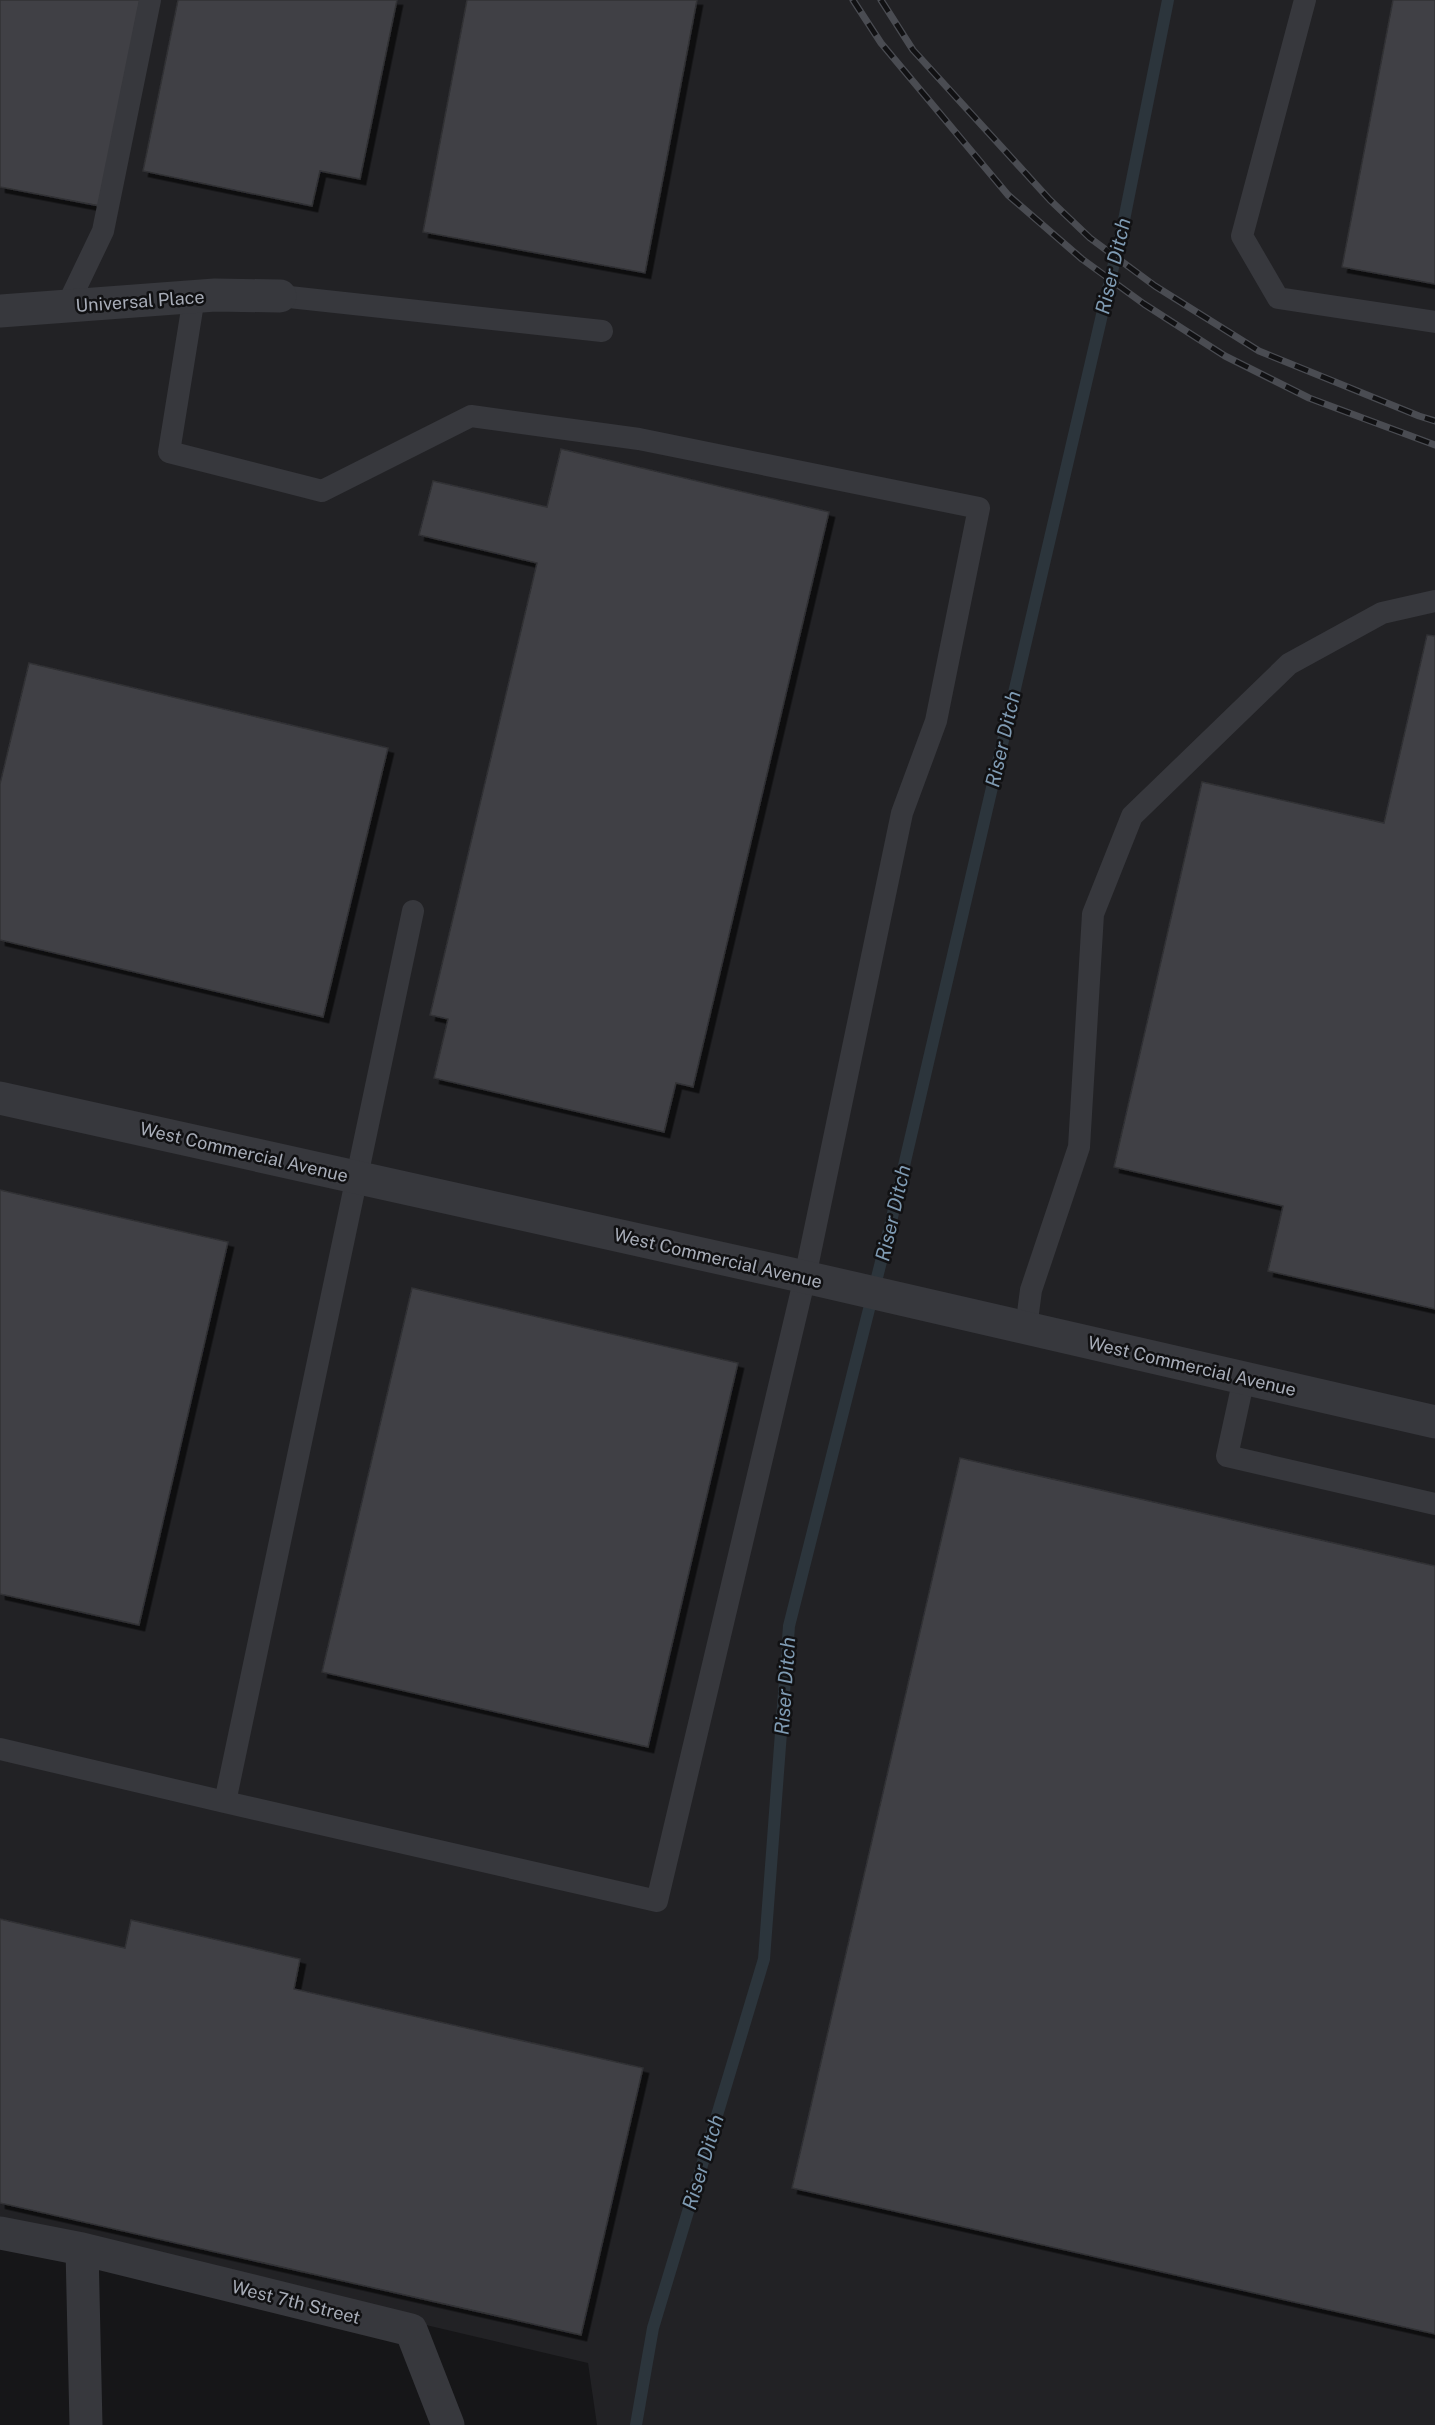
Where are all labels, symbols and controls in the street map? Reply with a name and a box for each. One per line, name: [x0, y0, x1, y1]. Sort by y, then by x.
water label: Riser Ditch: [1090, 215, 1136, 317]
street label: Universal Place: [75, 286, 205, 316]
water label: Riser Ditch: [980, 688, 1026, 790]
street label: West Commercial Avenue: [138, 1118, 350, 1186]
water label: Riser Ditch: [870, 1162, 916, 1264]
street label: West Commercial Avenue: [612, 1224, 824, 1292]
street label: West Commercial Avenue: [1086, 1332, 1298, 1400]
water label: Riser Ditch: [770, 1636, 800, 1736]
water label: Riser Ditch: [677, 2112, 729, 2212]
street label: West 7th Street: [229, 2276, 363, 2328]

